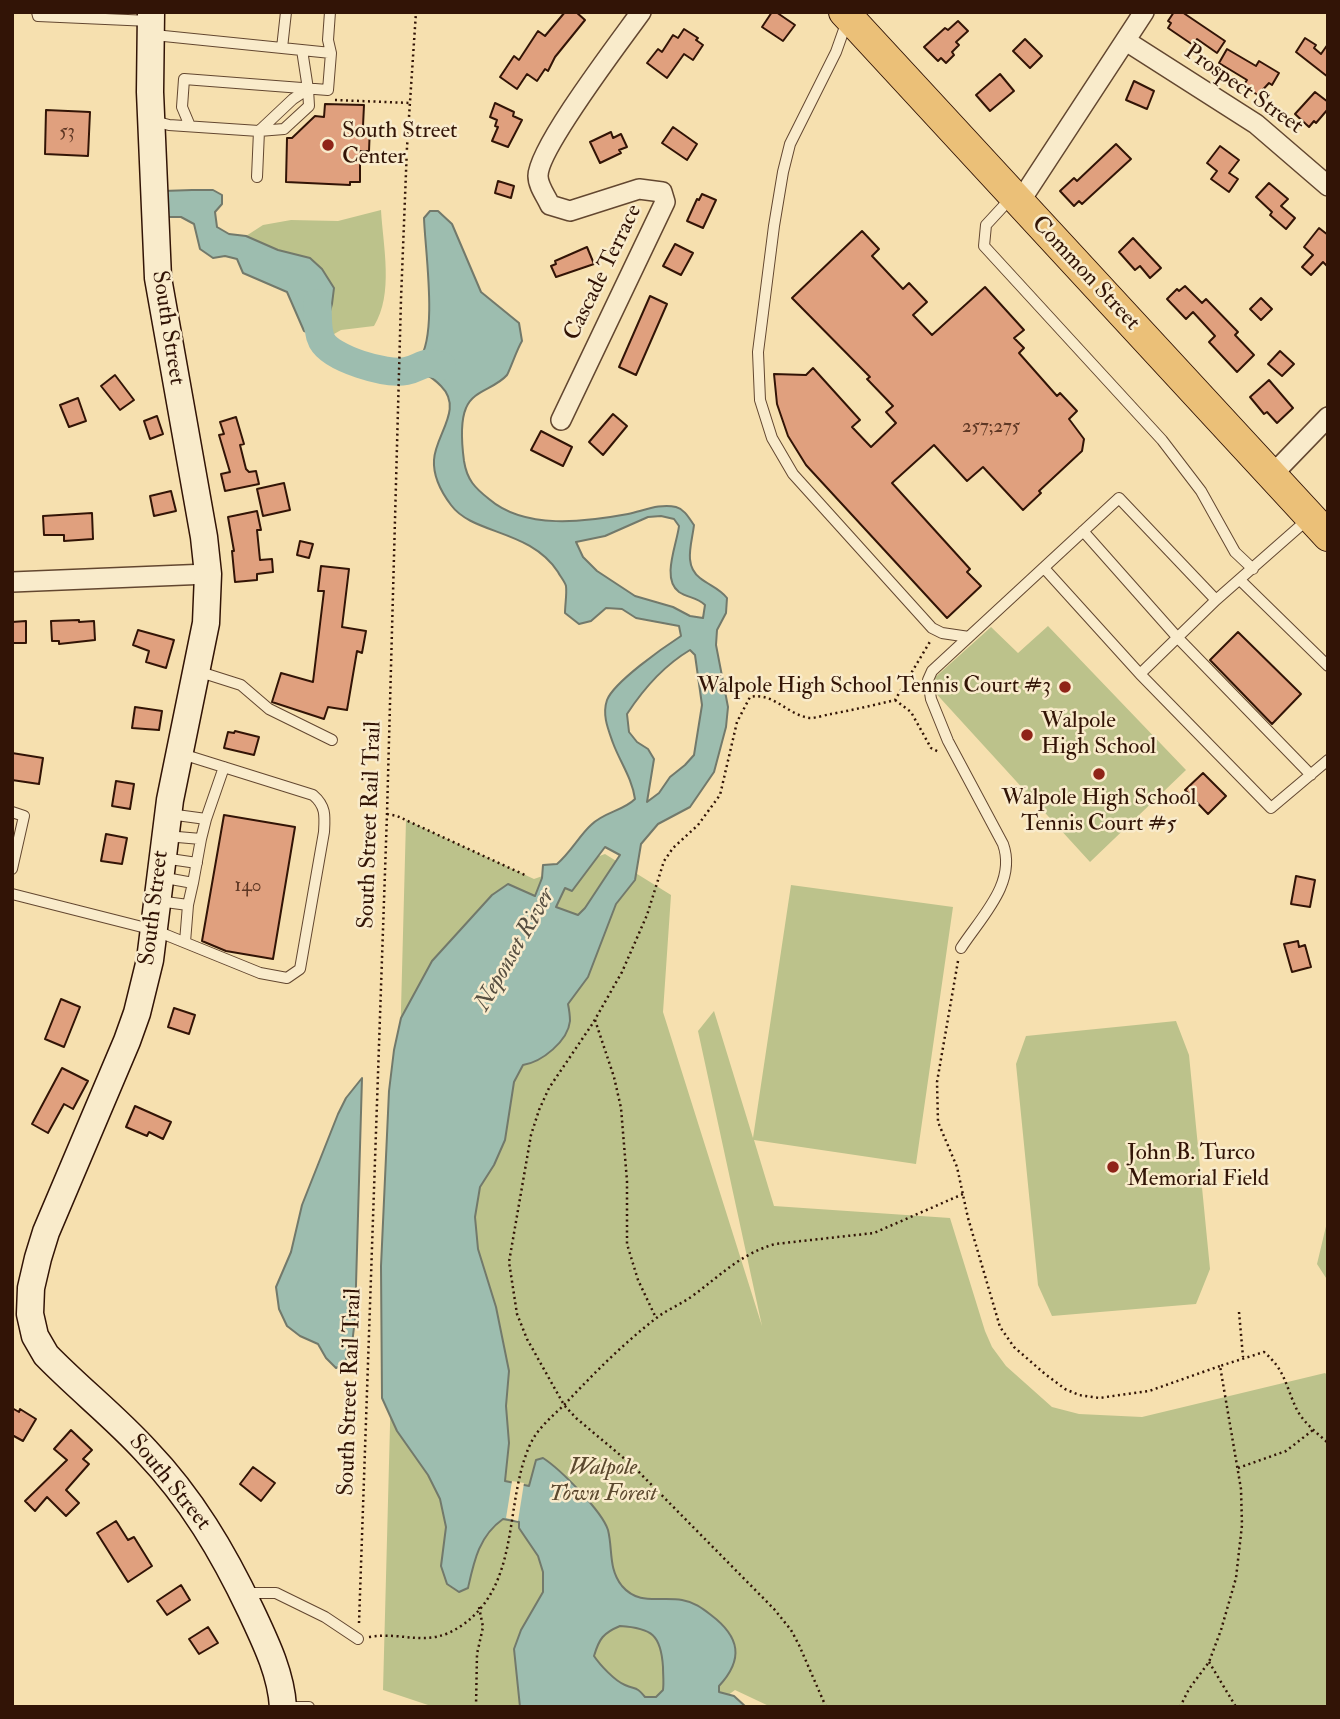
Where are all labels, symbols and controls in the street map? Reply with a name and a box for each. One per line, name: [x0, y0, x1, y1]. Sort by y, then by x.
street label: Prospect Street: [1178, 39, 1308, 141]
place label: South Street Center: [342, 118, 457, 172]
house number: 53: [59, 122, 75, 144]
marker: South Street Center: [320, 137, 336, 153]
street label: Cascade Terrace: [559, 201, 649, 345]
street label: Common Street: [1025, 211, 1145, 337]
street label: South Street: [144, 269, 190, 387]
house number: 257;275: [962, 417, 1020, 439]
place label: Walpole High School Tennis Court #3: [697, 673, 1051, 701]
marker: Walpole High School Tennis Court #3: [1057, 679, 1073, 695]
place label: Walpole High School: [1041, 708, 1156, 762]
street label: South Street Rail Trail: [354, 721, 388, 929]
marker: Walpole High School: [1019, 727, 1035, 743]
marker: Walpole High School Tennis Court #5: [1091, 766, 1107, 782]
place label: Walpole High School Tennis Court #5: [1002, 785, 1196, 839]
street label: South Street: [134, 849, 176, 967]
house number: 140: [235, 876, 261, 898]
water label: Neponset River: [469, 884, 563, 1016]
place label: John B. Turco Memorial Field: [1127, 1140, 1269, 1194]
marker: John B. Turco Memorial Field: [1105, 1159, 1121, 1175]
street label: South Street Rail Trail: [334, 1288, 368, 1496]
street label: South Street: [122, 1429, 216, 1537]
park label: Walpole Town Forest: [549, 1455, 657, 1509]

